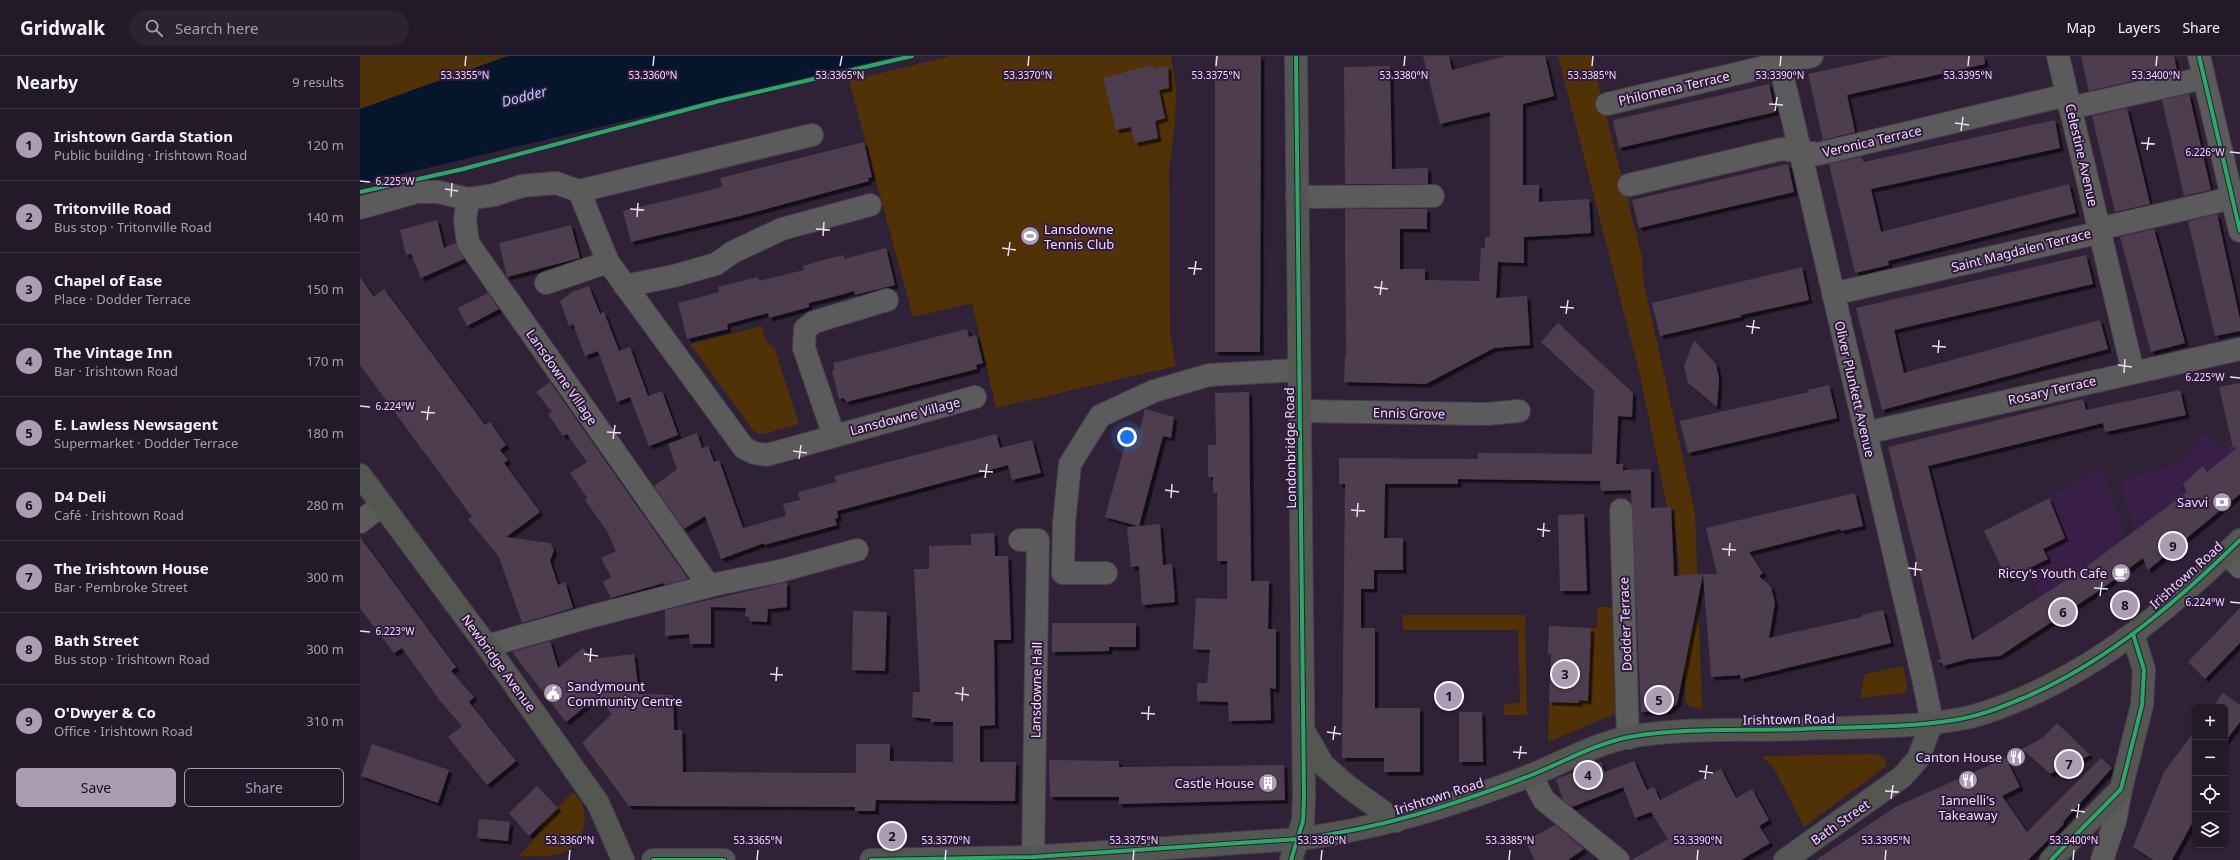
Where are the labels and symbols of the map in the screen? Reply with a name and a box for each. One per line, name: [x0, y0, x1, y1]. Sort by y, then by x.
street label: Philomena Terrace: [1617, 66, 1731, 110]
text: 53.3355°N: [441, 68, 489, 82]
text: 53.3360°N: [629, 68, 677, 82]
text: 53.3365°N: [816, 68, 864, 82]
text: 53.3370°N: [1004, 68, 1052, 82]
text: 53.3375°N: [1192, 68, 1240, 82]
text: 53.3380°N: [1380, 68, 1428, 82]
text: 53.3385°N: [1568, 68, 1616, 82]
text: 53.3390°N: [1756, 68, 1804, 82]
text: 53.3395°N: [1944, 68, 1992, 82]
text: 53.3400°N: [2132, 68, 2180, 82]
water label: Dodder: [499, 81, 549, 111]
street label: Celestine Avenue: [2061, 102, 2103, 208]
street label: Veronica Terrace: [1821, 121, 1923, 161]
text: 6.226°W: [2185, 145, 2225, 159]
text: 6.225°W: [375, 174, 415, 188]
place label: Lansdowne Tennis Club: [1044, 220, 1114, 253]
street label: Saint Magdalen Terrace: [1949, 224, 2093, 276]
sports icon: Lansdowne Tennis Club: [1019, 225, 1041, 247]
street label: Oliver Plunkett Avenue: [1831, 319, 1879, 459]
street label: Lansdowne Village: [522, 325, 602, 429]
text: 6.225°W: [2185, 370, 2225, 384]
street label: Rosary Terrace: [2006, 371, 2098, 409]
street label: Londonbridge Road: [1280, 387, 1300, 509]
street label: Lansdowne Village: [848, 393, 962, 439]
text: 6.224°W: [375, 399, 415, 413]
street label: Ennis Grove: [1373, 403, 1445, 423]
your location: [1117, 427, 1137, 447]
bank icon: Savvi: [2211, 491, 2233, 513]
place label: Savvi: [2177, 493, 2208, 511]
pin: 9: [2160, 531, 2186, 561]
street label: Irishtown Road: [2146, 537, 2226, 613]
cafe icon: Riccy's Youth Cafe: [2110, 562, 2132, 584]
place label: Riccy's Youth Cafe: [1998, 564, 2107, 582]
street label: Dodder Terrace: [1614, 577, 1636, 671]
pin: 8: [2112, 590, 2138, 620]
text: 6.224°W: [2185, 595, 2225, 609]
pin: 6: [2050, 597, 2076, 627]
street label: Newbridge Avenue: [458, 611, 540, 715]
text: 6.223°W: [375, 624, 415, 638]
street label: Lansdowne Hall: [1026, 642, 1046, 738]
pin: 3: [1552, 659, 1578, 689]
place label: Sandymount Community Centre: [567, 677, 682, 710]
pin: 1: [1436, 681, 1462, 711]
public building icon: Sandymount Community Centre: [542, 682, 564, 704]
pin: 5: [1646, 685, 1672, 715]
street label: Irishtown Road: [1743, 709, 1835, 729]
restaurant icon: Canton House: [2005, 746, 2027, 768]
place label: Canton House: [1915, 748, 2002, 766]
pin: 7: [2056, 749, 2082, 779]
pin: 4: [1575, 760, 1601, 790]
restaurant icon: Iannelli's Takeaway: [1957, 769, 1979, 791]
building icon: Castle House: [1257, 772, 1279, 794]
street label: Irishtown Road: [1392, 773, 1486, 819]
place label: Castle House: [1174, 774, 1254, 792]
place label: Iannelli's Takeaway: [1938, 791, 1998, 824]
street label: Bath Street: [1807, 795, 1873, 849]
pin: 2: [879, 821, 905, 851]
text: 53.3360°N: [546, 833, 594, 847]
text: 53.3365°N: [734, 833, 782, 847]
text: 53.3370°N: [922, 833, 970, 847]
text: 53.3375°N: [1110, 833, 1158, 847]
text: 53.3380°N: [1298, 833, 1346, 847]
text: 53.3385°N: [1486, 833, 1534, 847]
text: 53.3390°N: [1674, 833, 1722, 847]
text: 53.3395°N: [1862, 833, 1910, 847]
text: 53.3400°N: [2050, 833, 2098, 847]

